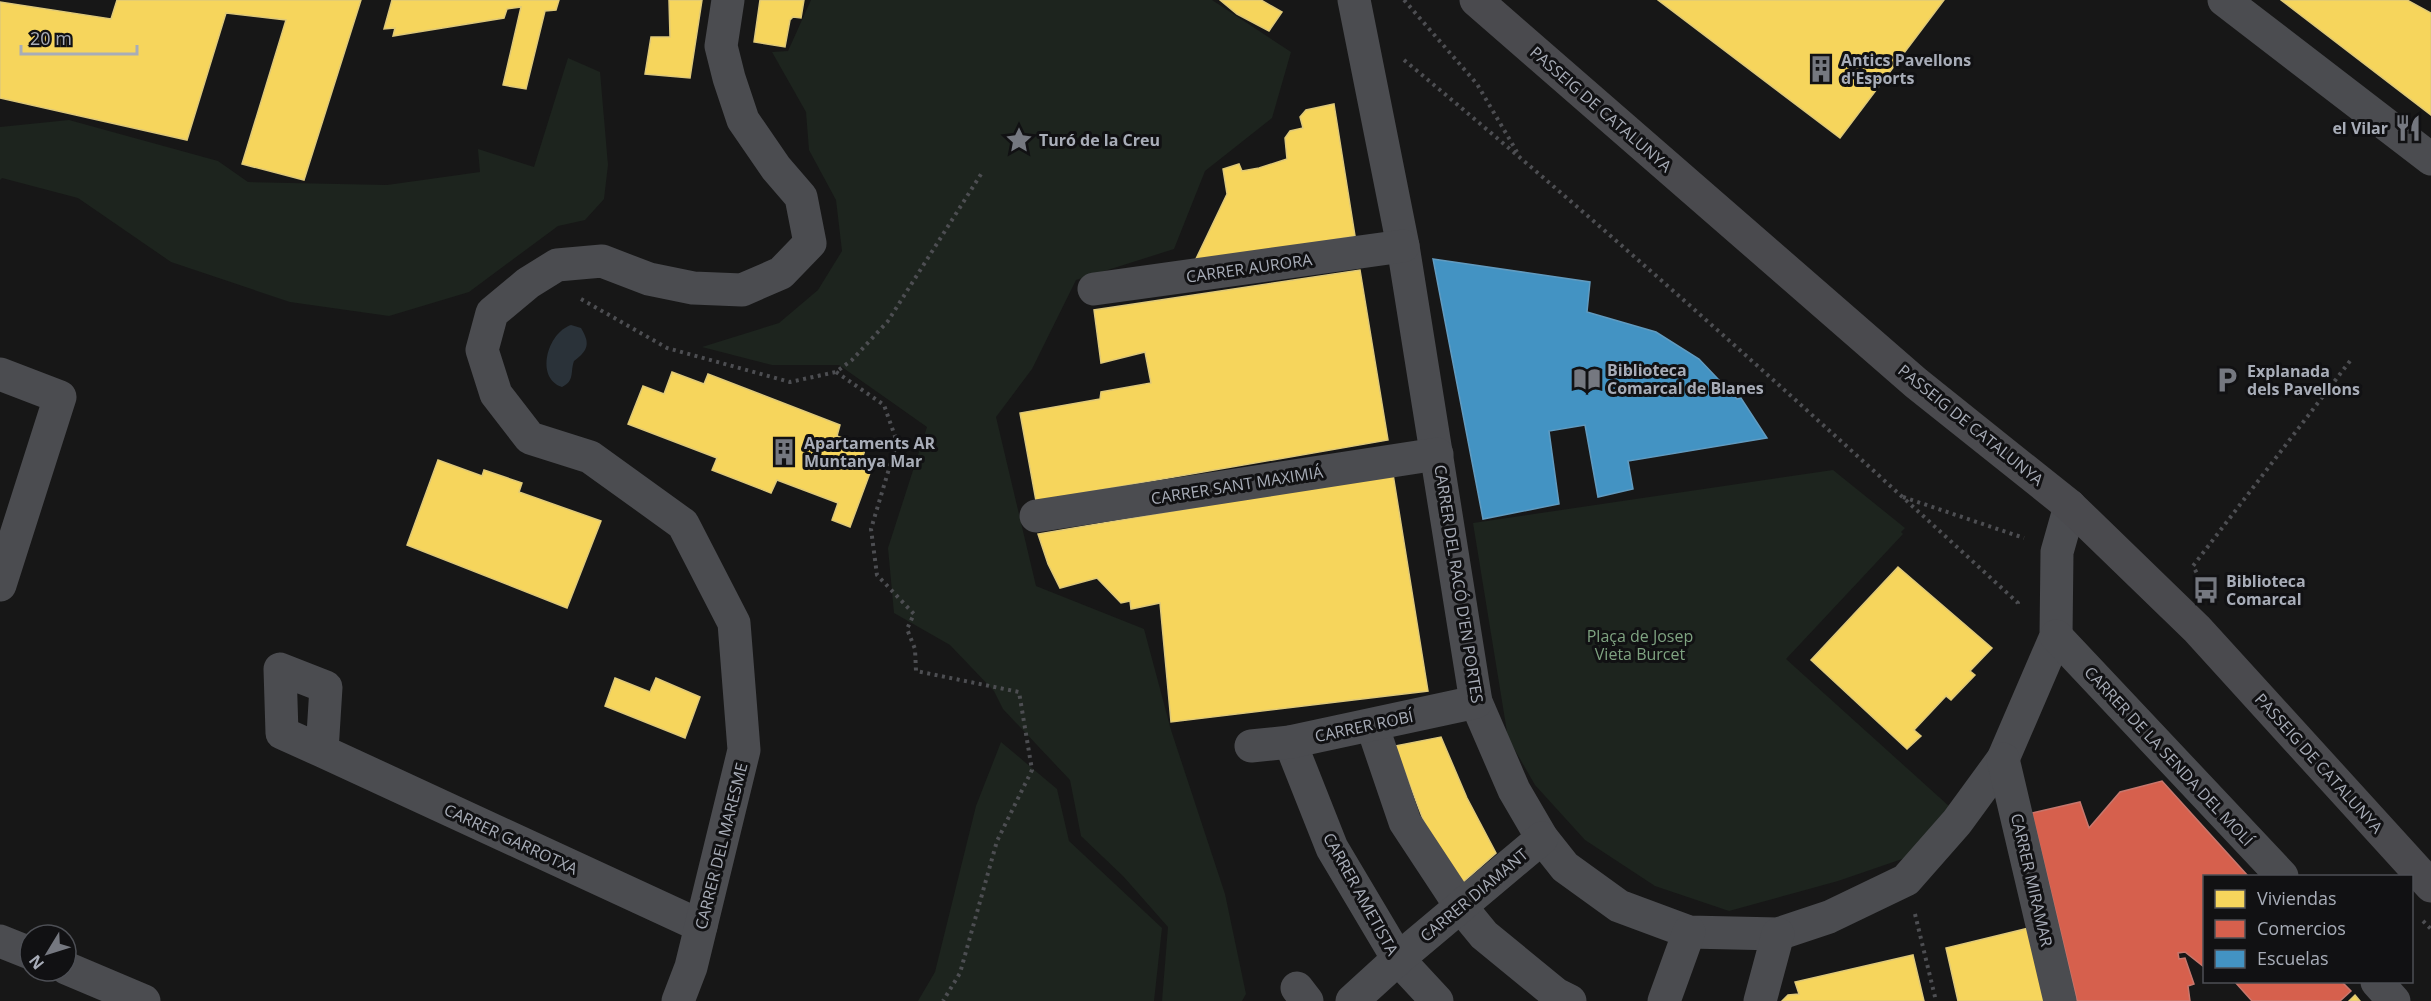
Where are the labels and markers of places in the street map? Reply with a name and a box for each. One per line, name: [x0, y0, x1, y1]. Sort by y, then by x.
place label: Antics Pavellons d'Esports: [1841, 49, 1971, 89]
building icon: Antics Pavellons d'Esports: [1806, 54, 1836, 84]
restaurant icon: el Vilar: [2393, 113, 2423, 143]
place label: el Vilar: [2332, 117, 2388, 139]
place icon: Turó de la Creu: [1004, 125, 1034, 155]
place label: Turó de la Creu: [1039, 129, 1160, 151]
place label: Biblioteca Comarcal de Blanes: [1607, 359, 1764, 399]
place label: Explanada dels Pavellons: [2247, 360, 2360, 400]
library icon: Biblioteca Comarcal de Blanes: [1572, 364, 1602, 394]
parking icon: Explanada dels Pavellons: [2212, 365, 2242, 395]
place label: Apartaments AR Muntanya Mar: [804, 432, 935, 472]
building icon: Apartaments AR Muntanya Mar: [769, 437, 799, 467]
place label: Biblioteca Comarcal: [2226, 570, 2306, 610]
bus stop icon: Biblioteca Comarcal: [2191, 575, 2221, 605]

